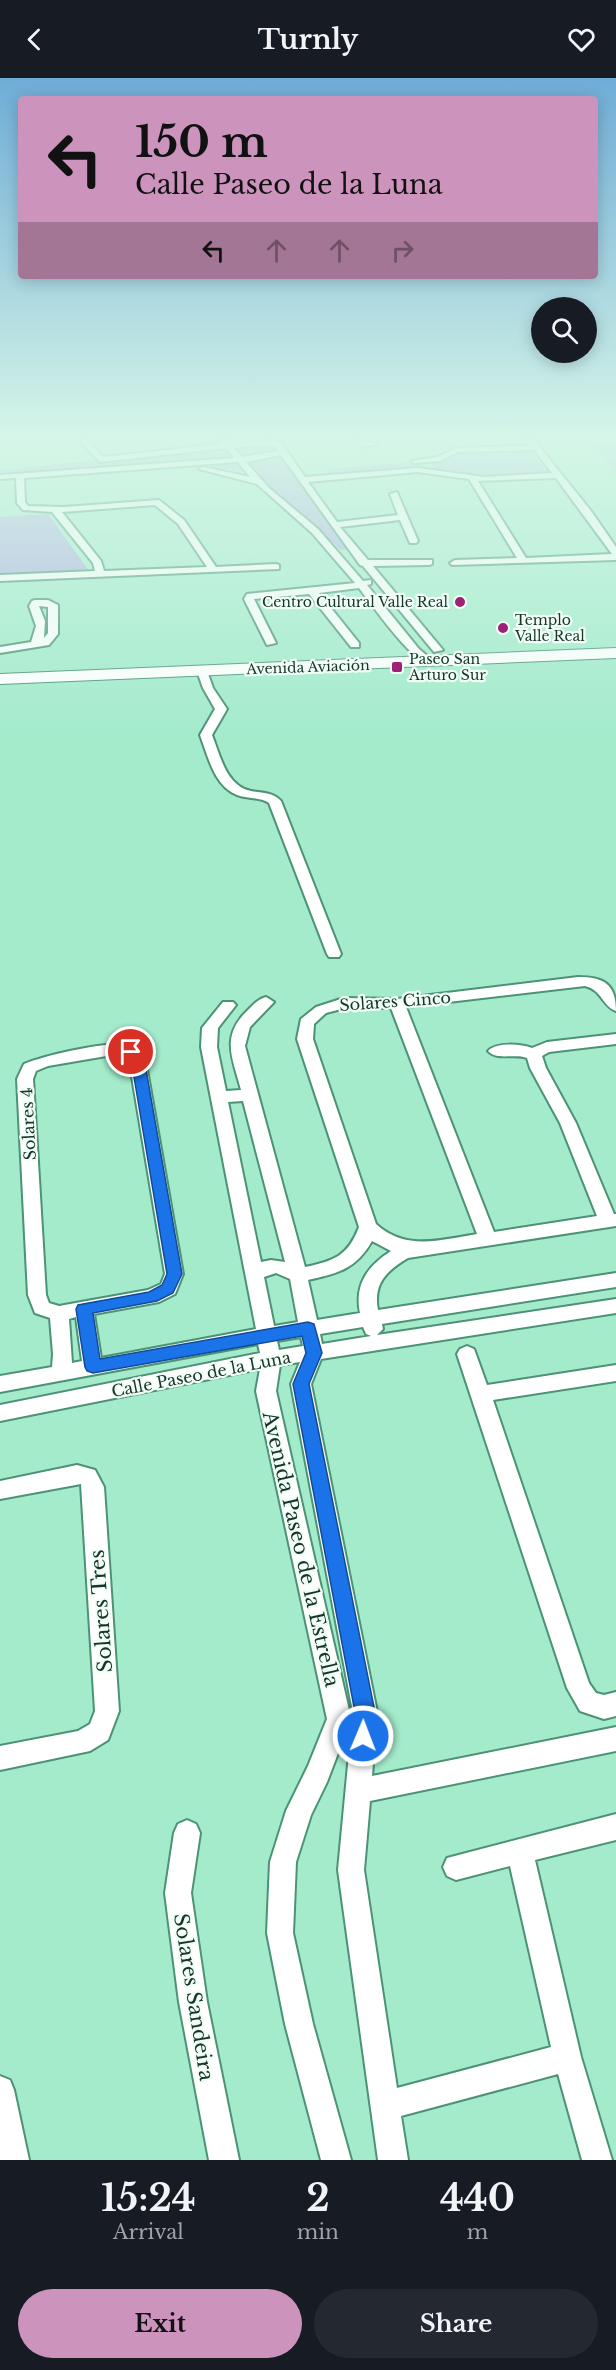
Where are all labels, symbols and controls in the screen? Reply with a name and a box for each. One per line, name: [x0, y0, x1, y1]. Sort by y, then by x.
icon: back: [18, 23, 51, 56]
text: Turnly: [258, 23, 358, 56]
icon: heart: [565, 23, 598, 56]
text: 150 m: [135, 116, 268, 168]
icon: left: [36, 120, 114, 198]
text: Calle Paseo de la Luna: [135, 168, 443, 201]
icon: left: [197, 234, 230, 267]
icon: ahead: [260, 234, 293, 267]
icon: ahead: [323, 234, 356, 267]
icon: right: [386, 234, 419, 267]
map controls: [531, 297, 597, 363]
button: search: [531, 297, 597, 363]
place label: Centro Cultural Valle Real: [262, 593, 448, 611]
marker: Centro Cultural Valle Real: [453, 595, 467, 609]
place label: Templo Valle Real: [514, 611, 585, 645]
marker: Templo Valle Real: [496, 621, 510, 635]
place label: Paseo San Arturo Sur: [408, 650, 486, 684]
street label: Avenida Aviación: [245, 656, 370, 678]
marker: Paseo San Arturo Sur: [390, 660, 404, 674]
street label: Solares Cinco: [339, 987, 451, 1015]
pin: [105, 1026, 156, 1077]
icon: arrive: [114, 1035, 147, 1068]
street label: Solares 4: [16, 1087, 40, 1161]
street label: Calle Paseo de la Luna: [110, 1347, 293, 1401]
street label: Avenida Paseo de la Estrella: [257, 1408, 345, 1690]
street label: Solares Tres: [85, 1549, 117, 1673]
position arrow: [331, 1704, 395, 1768]
street label: Solares Sandeira: [169, 1912, 219, 2083]
text: 15:24: [101, 2176, 196, 2221]
text: 2: [306, 2176, 330, 2221]
text: 440: [440, 2176, 515, 2221]
text: Arrival: [113, 2220, 184, 2244]
text: min: [297, 2220, 339, 2244]
text: m: [467, 2220, 488, 2244]
button: Exit: [18, 2289, 302, 2358]
button: Share: [314, 2289, 598, 2358]

